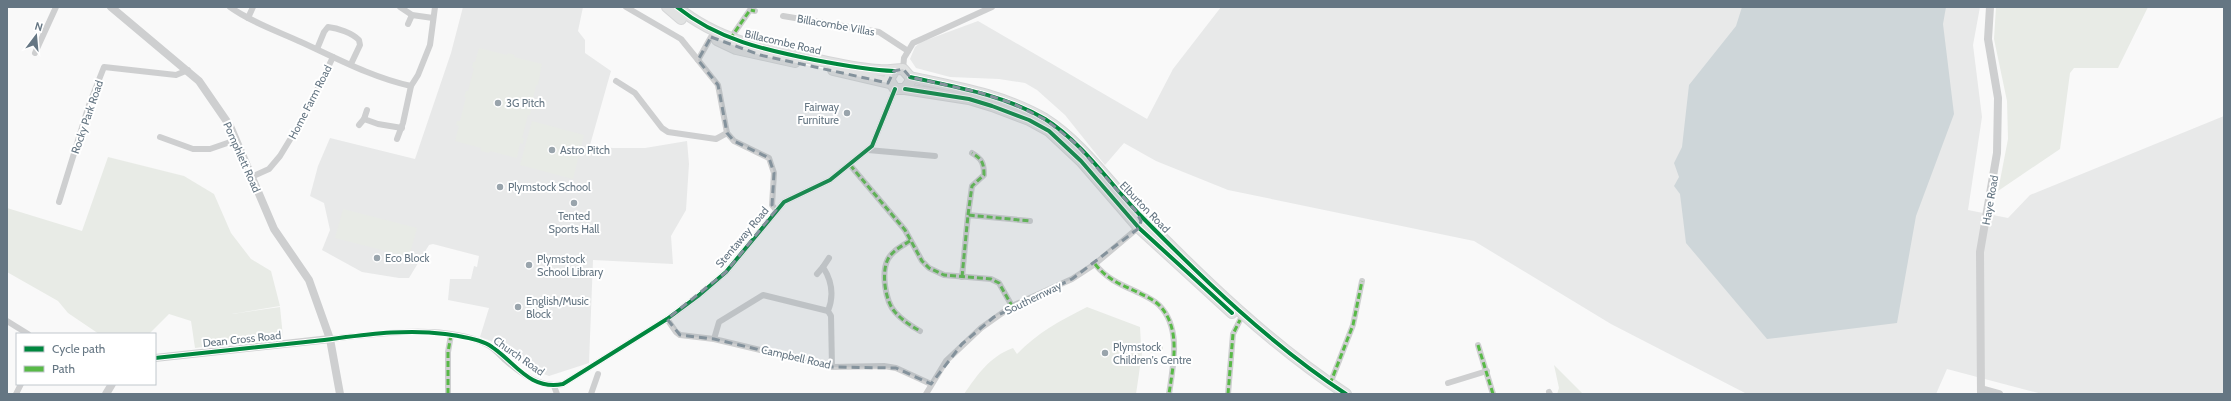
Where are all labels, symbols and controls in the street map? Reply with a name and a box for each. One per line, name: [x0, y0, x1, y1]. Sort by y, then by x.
street label: Billacombe Villas: [796, 11, 876, 39]
north arrow: [16, 16, 56, 56]
text: N: [33, 19, 44, 34]
street label: Billacombe Road: [743, 26, 823, 58]
street label: Home Farm Road: [285, 63, 335, 141]
street label: Rocky Park Road: [68, 79, 106, 155]
place label: 3G Pitch: [506, 96, 545, 110]
marker: 3G Pitch: [493, 98, 503, 108]
place label: Fairway Furniture: [798, 100, 839, 127]
marker: Fairway Furniture: [842, 108, 852, 118]
street label: Pomphlett Road: [220, 120, 264, 194]
place label: Astro Pitch: [560, 143, 610, 157]
marker: Astro Pitch: [547, 145, 557, 155]
street label: Haye Road: [1979, 174, 2001, 226]
street label: Elburton Road: [1117, 178, 1173, 236]
place label: Plymstock School: [508, 180, 591, 194]
marker: Plymstock School: [495, 182, 505, 192]
marker: Tented Sports Hall: [569, 198, 579, 208]
street label: Stentaway Road: [712, 204, 772, 270]
place label: Tented Sports Hall: [549, 209, 600, 236]
place label: Eco Block: [385, 251, 429, 265]
place label: Plymstock School Library: [537, 252, 604, 279]
marker: Eco Block: [372, 253, 382, 263]
marker: Plymstock School Library: [524, 260, 534, 270]
street label: Southernway: [1002, 278, 1064, 318]
place label: English/Music Block: [526, 294, 589, 321]
marker: English/Music Block: [513, 302, 523, 312]
street label: Dean Cross Road: [202, 328, 282, 350]
legend: [16, 333, 156, 385]
street label: Church Road: [491, 333, 547, 379]
place label: Plymstock Children's Centre: [1113, 340, 1192, 367]
text: Cycle path: [52, 341, 105, 356]
street label: Campbell Road: [760, 342, 832, 372]
marker: Plymstock Children's Centre: [1100, 348, 1110, 358]
text: Path: [52, 361, 75, 376]

